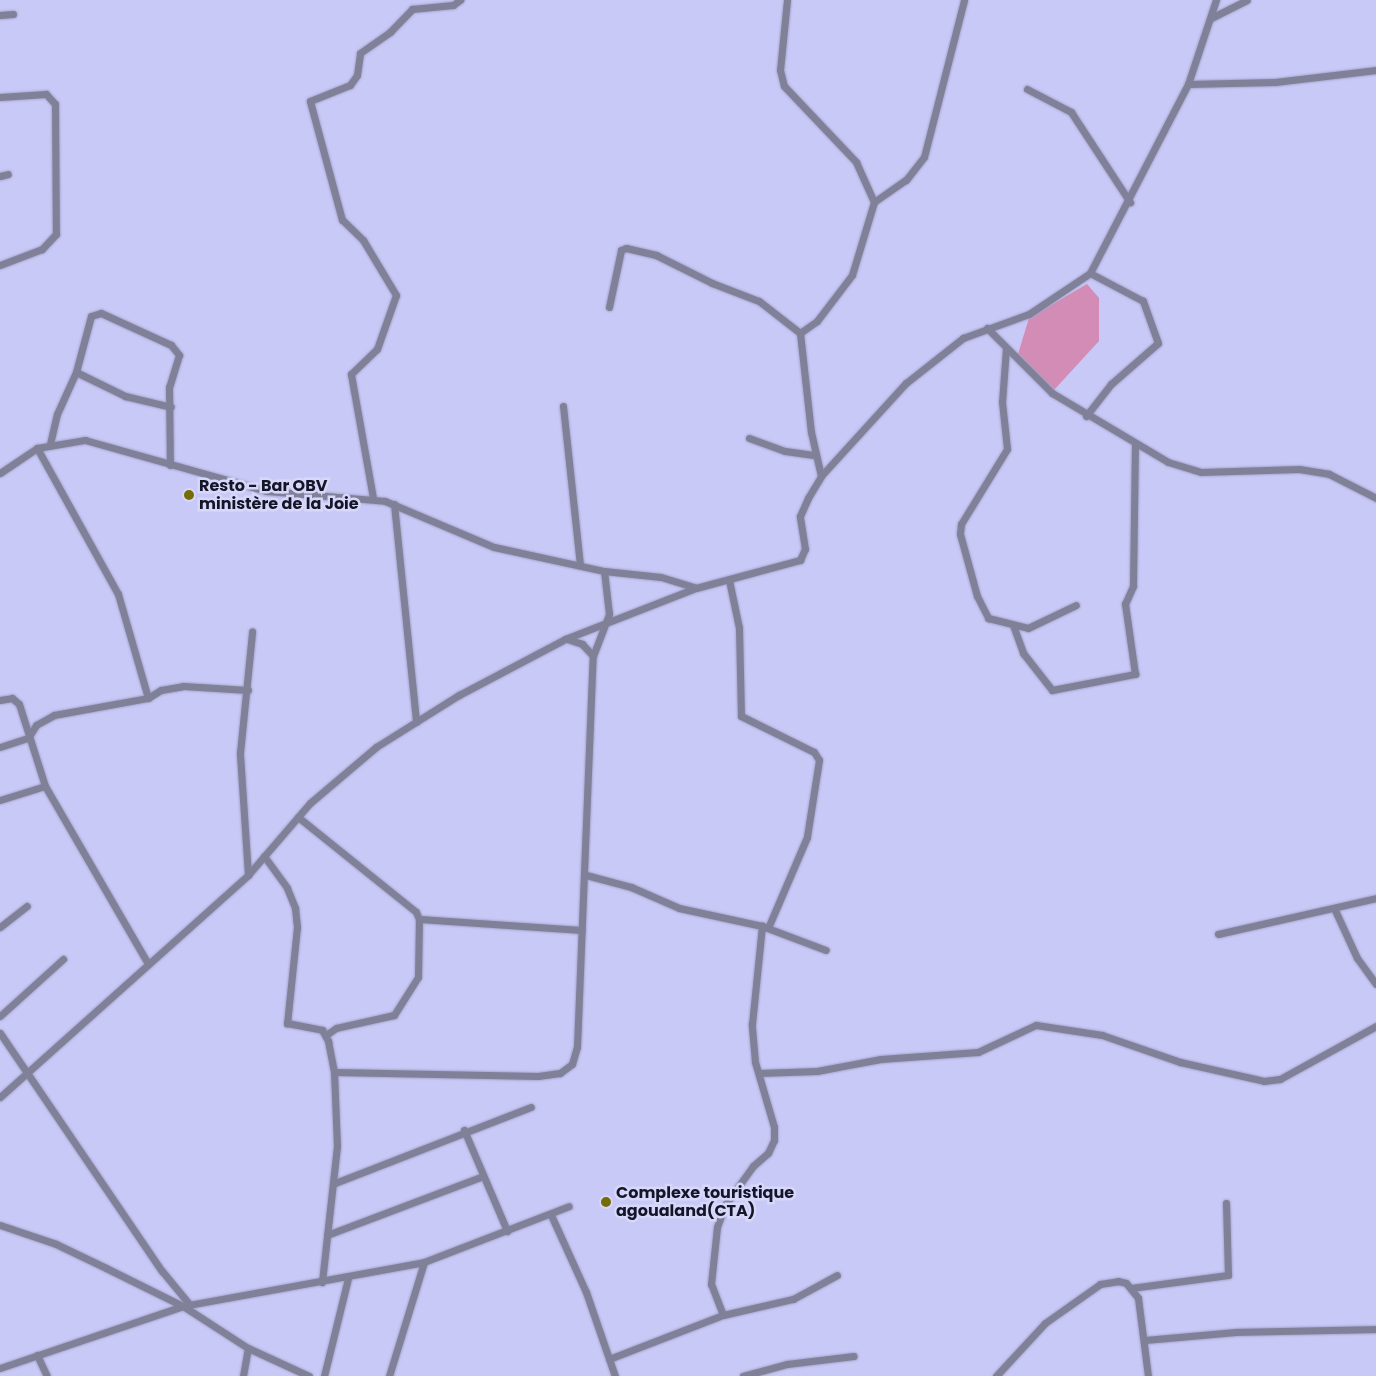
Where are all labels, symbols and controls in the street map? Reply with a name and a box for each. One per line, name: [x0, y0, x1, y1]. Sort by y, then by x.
place label: Resto - Bar OBV ministère de la Joie: [199, 476, 359, 514]
marker: Resto - Bar OBV ministère de la Joie: [183, 489, 195, 501]
place label: Complexe touristique agoualand(CTA): [616, 1183, 794, 1221]
marker: Complexe touristique agoualand(CTA): [600, 1196, 612, 1208]

